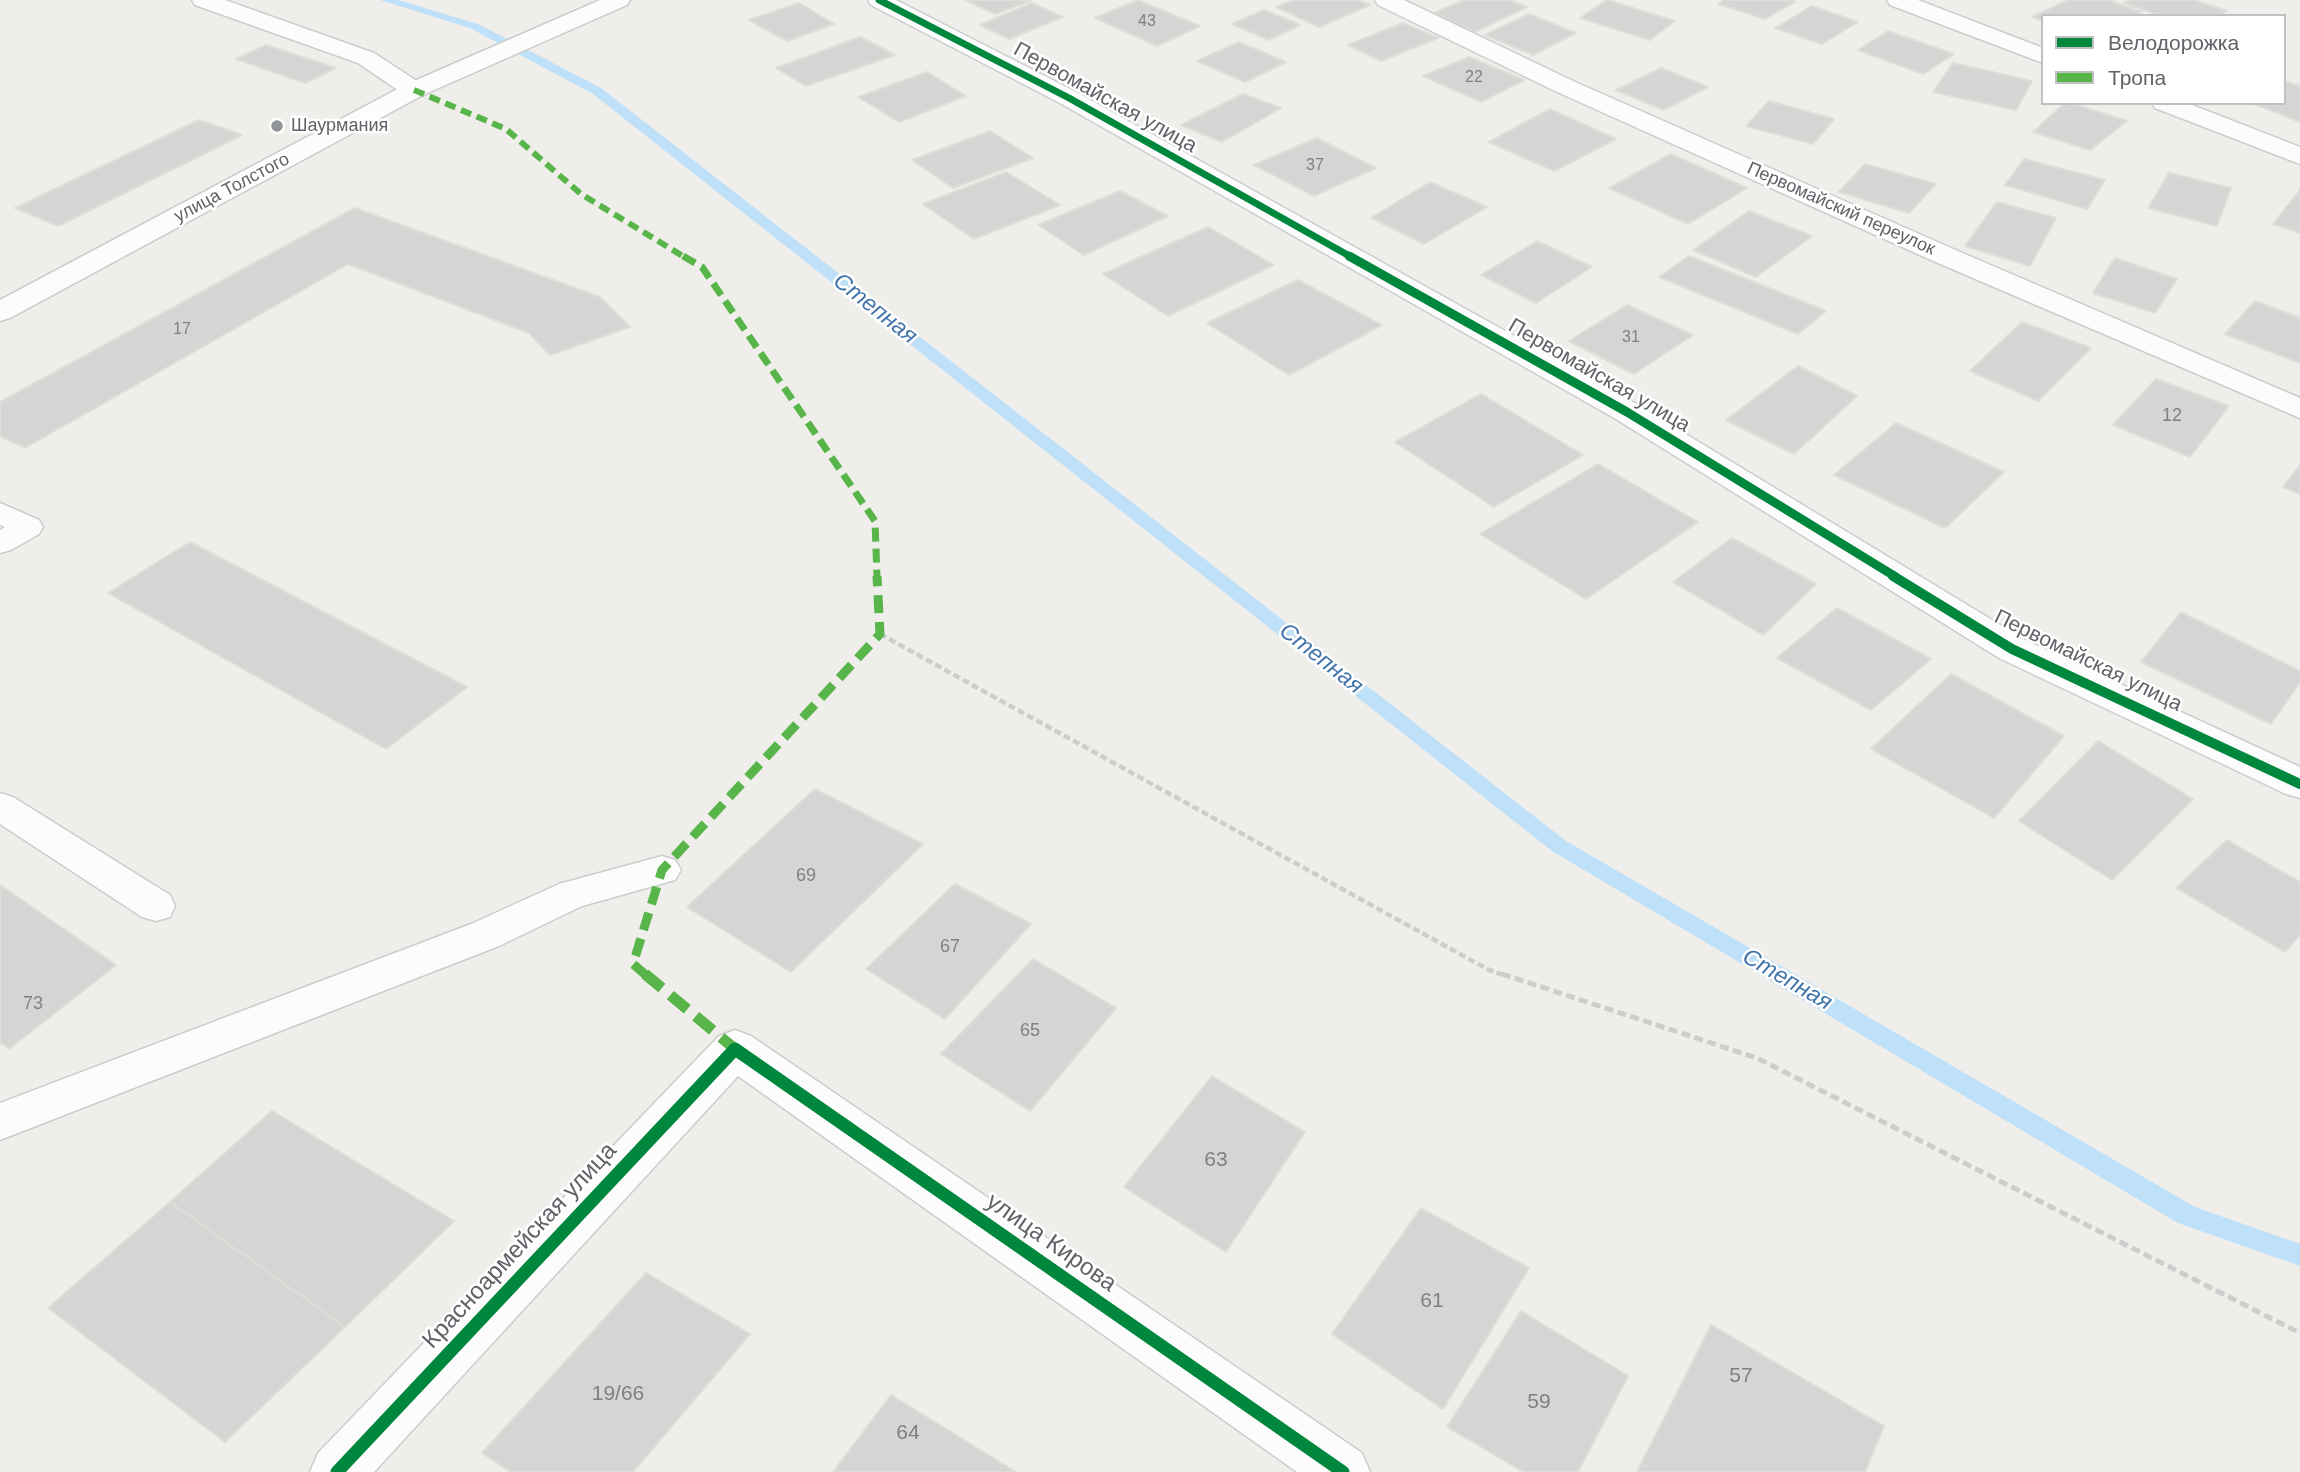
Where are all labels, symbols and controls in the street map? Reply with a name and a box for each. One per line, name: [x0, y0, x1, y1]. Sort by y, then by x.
house number: 43: [1138, 12, 1156, 32]
legend: [2041, 14, 2286, 105]
text: Велодорожка: [2108, 31, 2239, 54]
street label: Первомайская улица: [1009, 37, 1201, 159]
text: Тропа: [2108, 66, 2166, 89]
house number: 22: [1465, 68, 1483, 88]
place label: Шаурмания: [291, 115, 388, 137]
marker: Шаурмания: [269, 118, 285, 134]
street label: улица Толстого: [171, 149, 293, 227]
house number: 37: [1306, 156, 1324, 176]
street label: Первомайский переулок: [1744, 158, 1938, 260]
water label: Степная: [828, 268, 922, 350]
street label: Первомайская улица: [1504, 314, 1694, 438]
house number: 17: [173, 320, 191, 340]
house number: 31: [1622, 328, 1640, 348]
house number: 12: [2162, 405, 2182, 427]
street label: Первомайская улица: [1990, 605, 2186, 717]
water label: Степная: [1274, 618, 1368, 700]
house number: 69: [796, 865, 816, 887]
house number: 67: [940, 936, 960, 958]
water label: Степная: [1737, 943, 1837, 1017]
house number: 73: [23, 993, 43, 1015]
house number: 65: [1020, 1020, 1040, 1042]
street label: Красноармейская улица: [417, 1137, 623, 1355]
house number: 63: [1204, 1147, 1228, 1173]
street label: улица Кирова: [980, 1187, 1122, 1299]
house number: 61: [1420, 1288, 1444, 1314]
house number: 57: [1729, 1363, 1753, 1389]
house number: 19/66: [592, 1381, 644, 1407]
house number: 59: [1527, 1389, 1551, 1415]
house number: 64: [896, 1420, 920, 1446]

